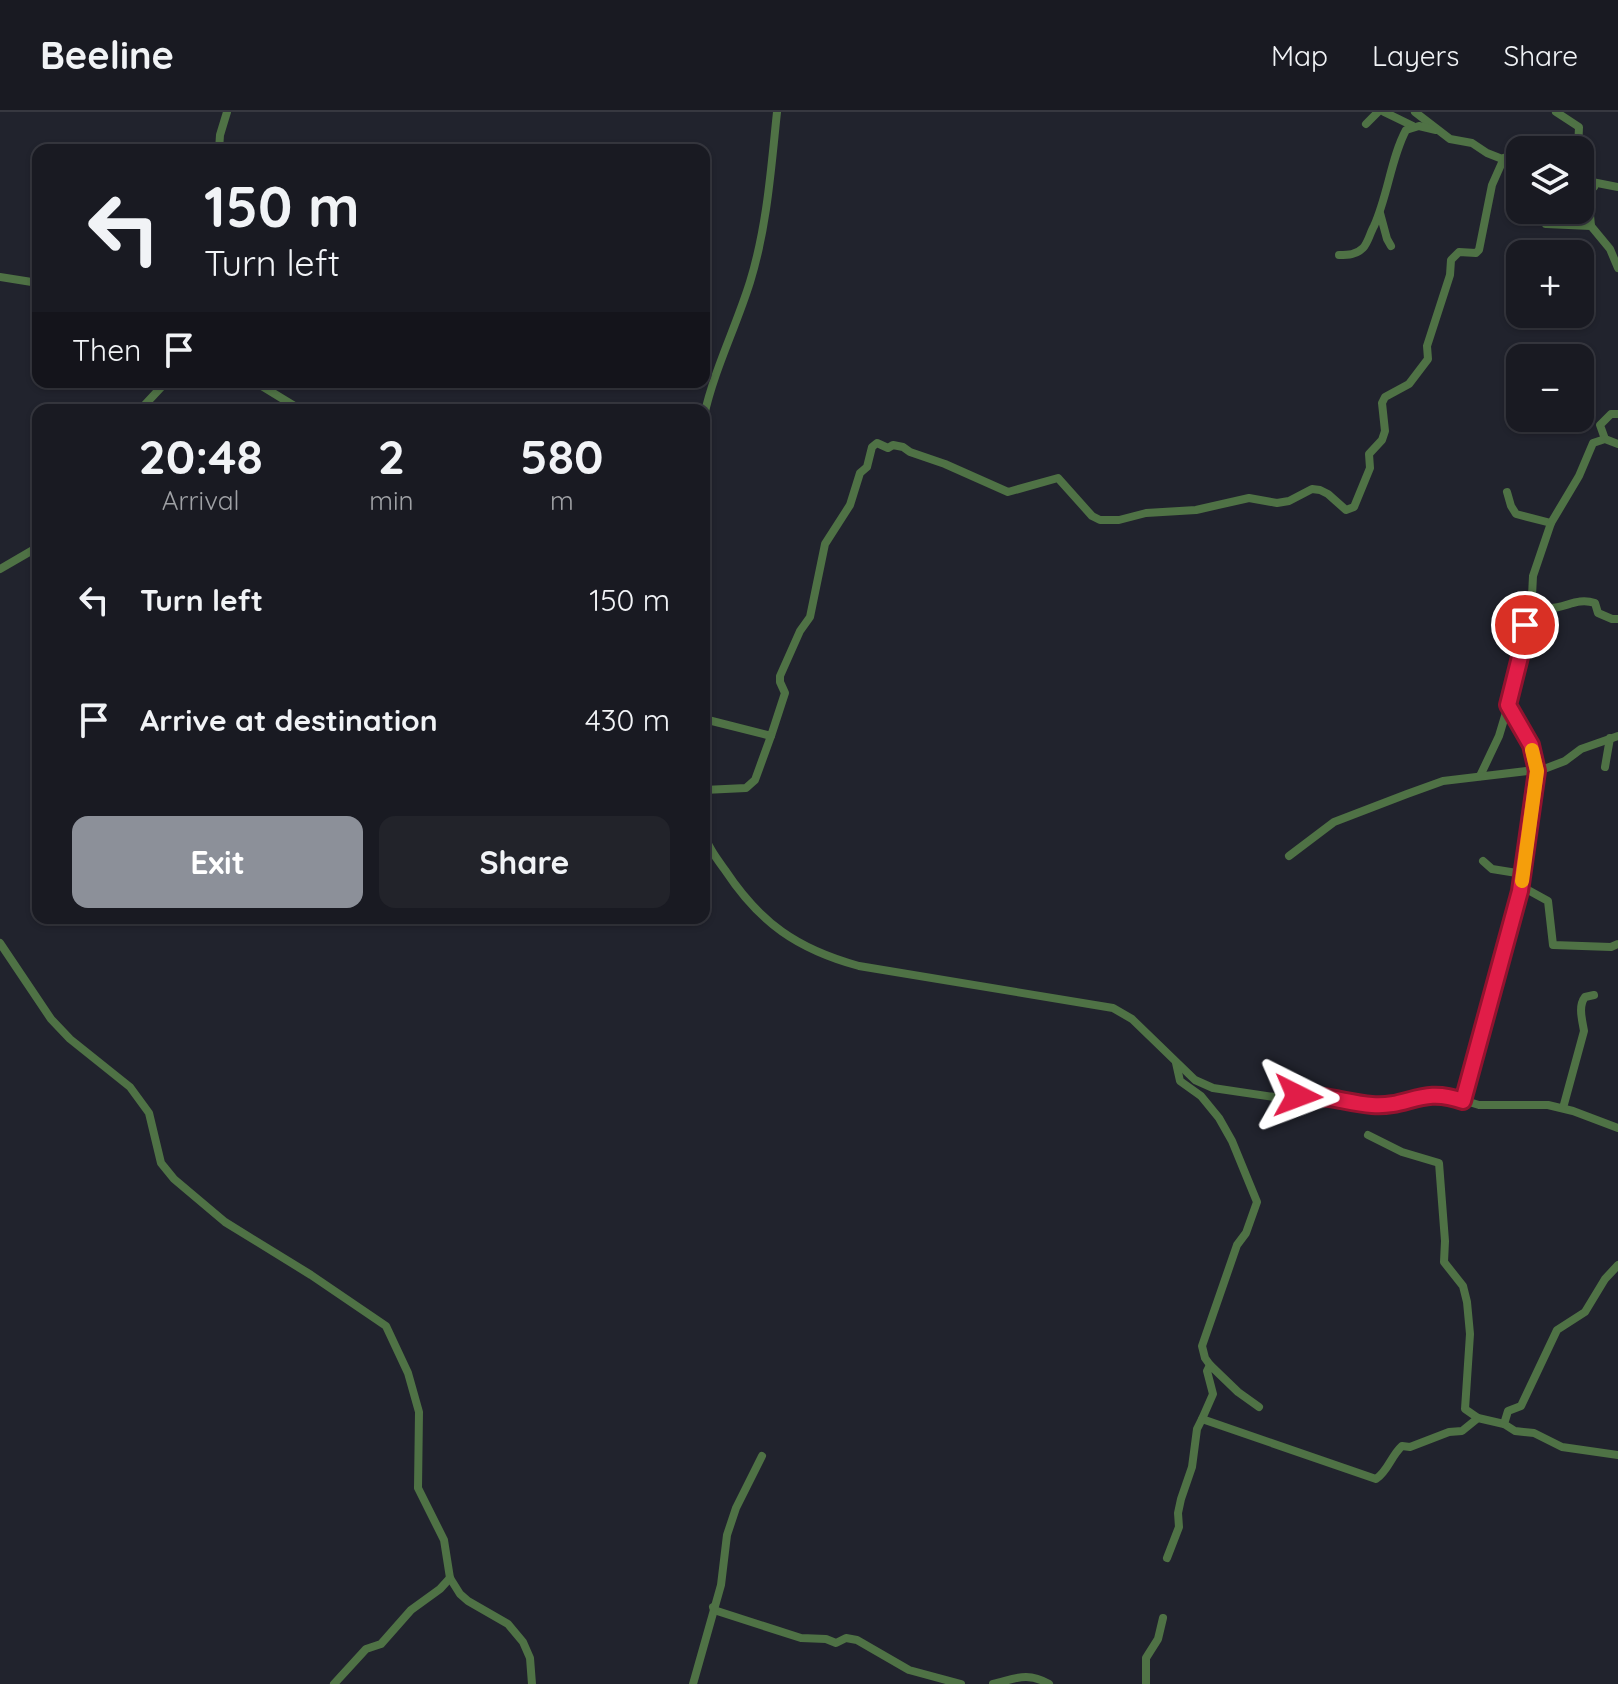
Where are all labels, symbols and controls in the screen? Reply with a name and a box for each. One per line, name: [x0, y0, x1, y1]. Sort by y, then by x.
text: Beeline: [40, 31, 174, 79]
text: Map: [1271, 38, 1328, 73]
text: Layers: [1372, 38, 1459, 73]
text: Share: [1503, 38, 1578, 73]
map controls: [1506, 136, 1594, 432]
button: layers: [1506, 136, 1594, 224]
text: 150 m: [204, 171, 360, 241]
icon: left: [72, 176, 176, 280]
text: Turn left: [204, 240, 340, 285]
button: +: [1506, 240, 1594, 328]
icon: arrive: [157, 328, 201, 372]
text: Then: [72, 331, 141, 369]
button: −: [1506, 344, 1594, 432]
text: 20:48: [138, 426, 263, 486]
text: 2: [378, 426, 405, 486]
text: 580: [520, 426, 604, 486]
text: Arrival: [162, 484, 240, 517]
text: min: [369, 484, 414, 517]
text: m: [550, 484, 574, 517]
icon: left: [72, 578, 116, 622]
text: Turn left: [140, 581, 263, 619]
text: 150 m: [589, 581, 670, 619]
pin: [1491, 591, 1559, 659]
icon: arrive: [1503, 603, 1547, 647]
icon: arrive: [72, 698, 116, 742]
text: Arrive at destination: [140, 701, 438, 739]
text: 430 m: [585, 701, 670, 739]
button: Exit: [72, 816, 363, 908]
button: Share: [379, 816, 670, 908]
position arrow: [1256, 1054, 1340, 1138]

